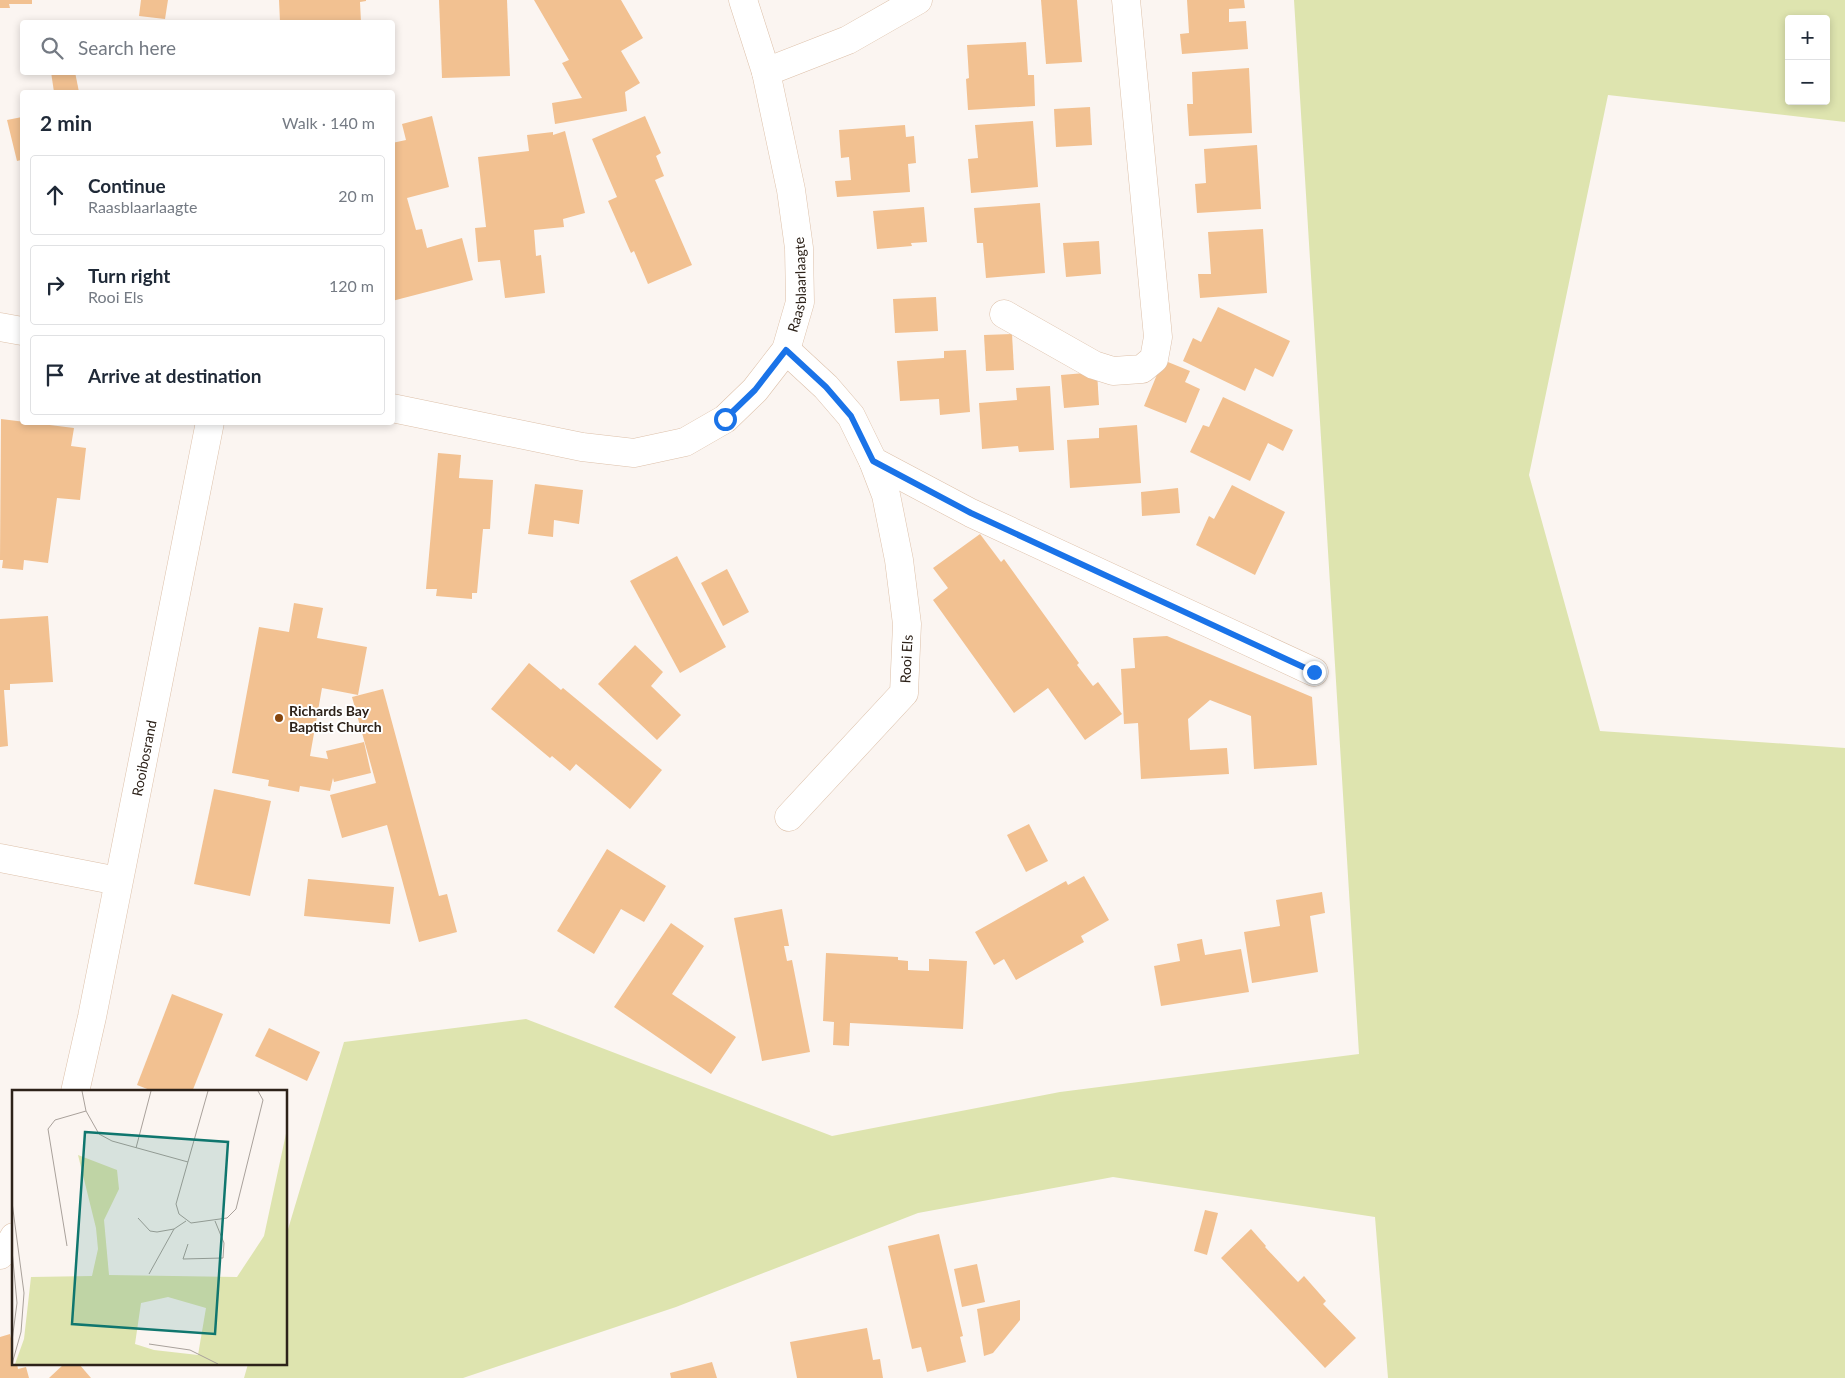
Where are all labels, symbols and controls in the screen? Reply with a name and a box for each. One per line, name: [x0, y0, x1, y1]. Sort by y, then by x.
map controls: [1785, 15, 1830, 105]
button: +: [1785, 15, 1830, 60]
search box: [20, 20, 395, 75]
icon: search: [38, 34, 66, 62]
text: Search here: [78, 36, 176, 59]
button: −: [1785, 60, 1830, 105]
text: 2 min: [40, 110, 92, 135]
text: Walk · 140 m: [282, 113, 375, 132]
text: Continue: [88, 174, 166, 197]
icon: ahead: [41, 181, 69, 209]
text: 20 m: [338, 186, 374, 205]
text: Raasblaarlaagte: [88, 197, 197, 216]
street label: Raasblaarlaagte: [783, 236, 809, 334]
text: Turn right: [88, 264, 170, 287]
icon: right: [41, 271, 69, 299]
text: 120 m: [329, 276, 374, 295]
text: Rooi Els: [88, 287, 143, 306]
icon: arrive: [41, 361, 69, 389]
text: Arrive at destination: [88, 364, 261, 387]
route start: [714, 408, 737, 431]
street label: Rooi Els: [896, 634, 916, 684]
route end: [1303, 661, 1326, 684]
place label: Richards Bay Baptist Church: [289, 702, 382, 735]
marker: Richards Bay Baptist Church: [273, 712, 285, 724]
street label: Rooibosrand: [128, 718, 159, 797]
inset map: [12, 1090, 288, 1366]

